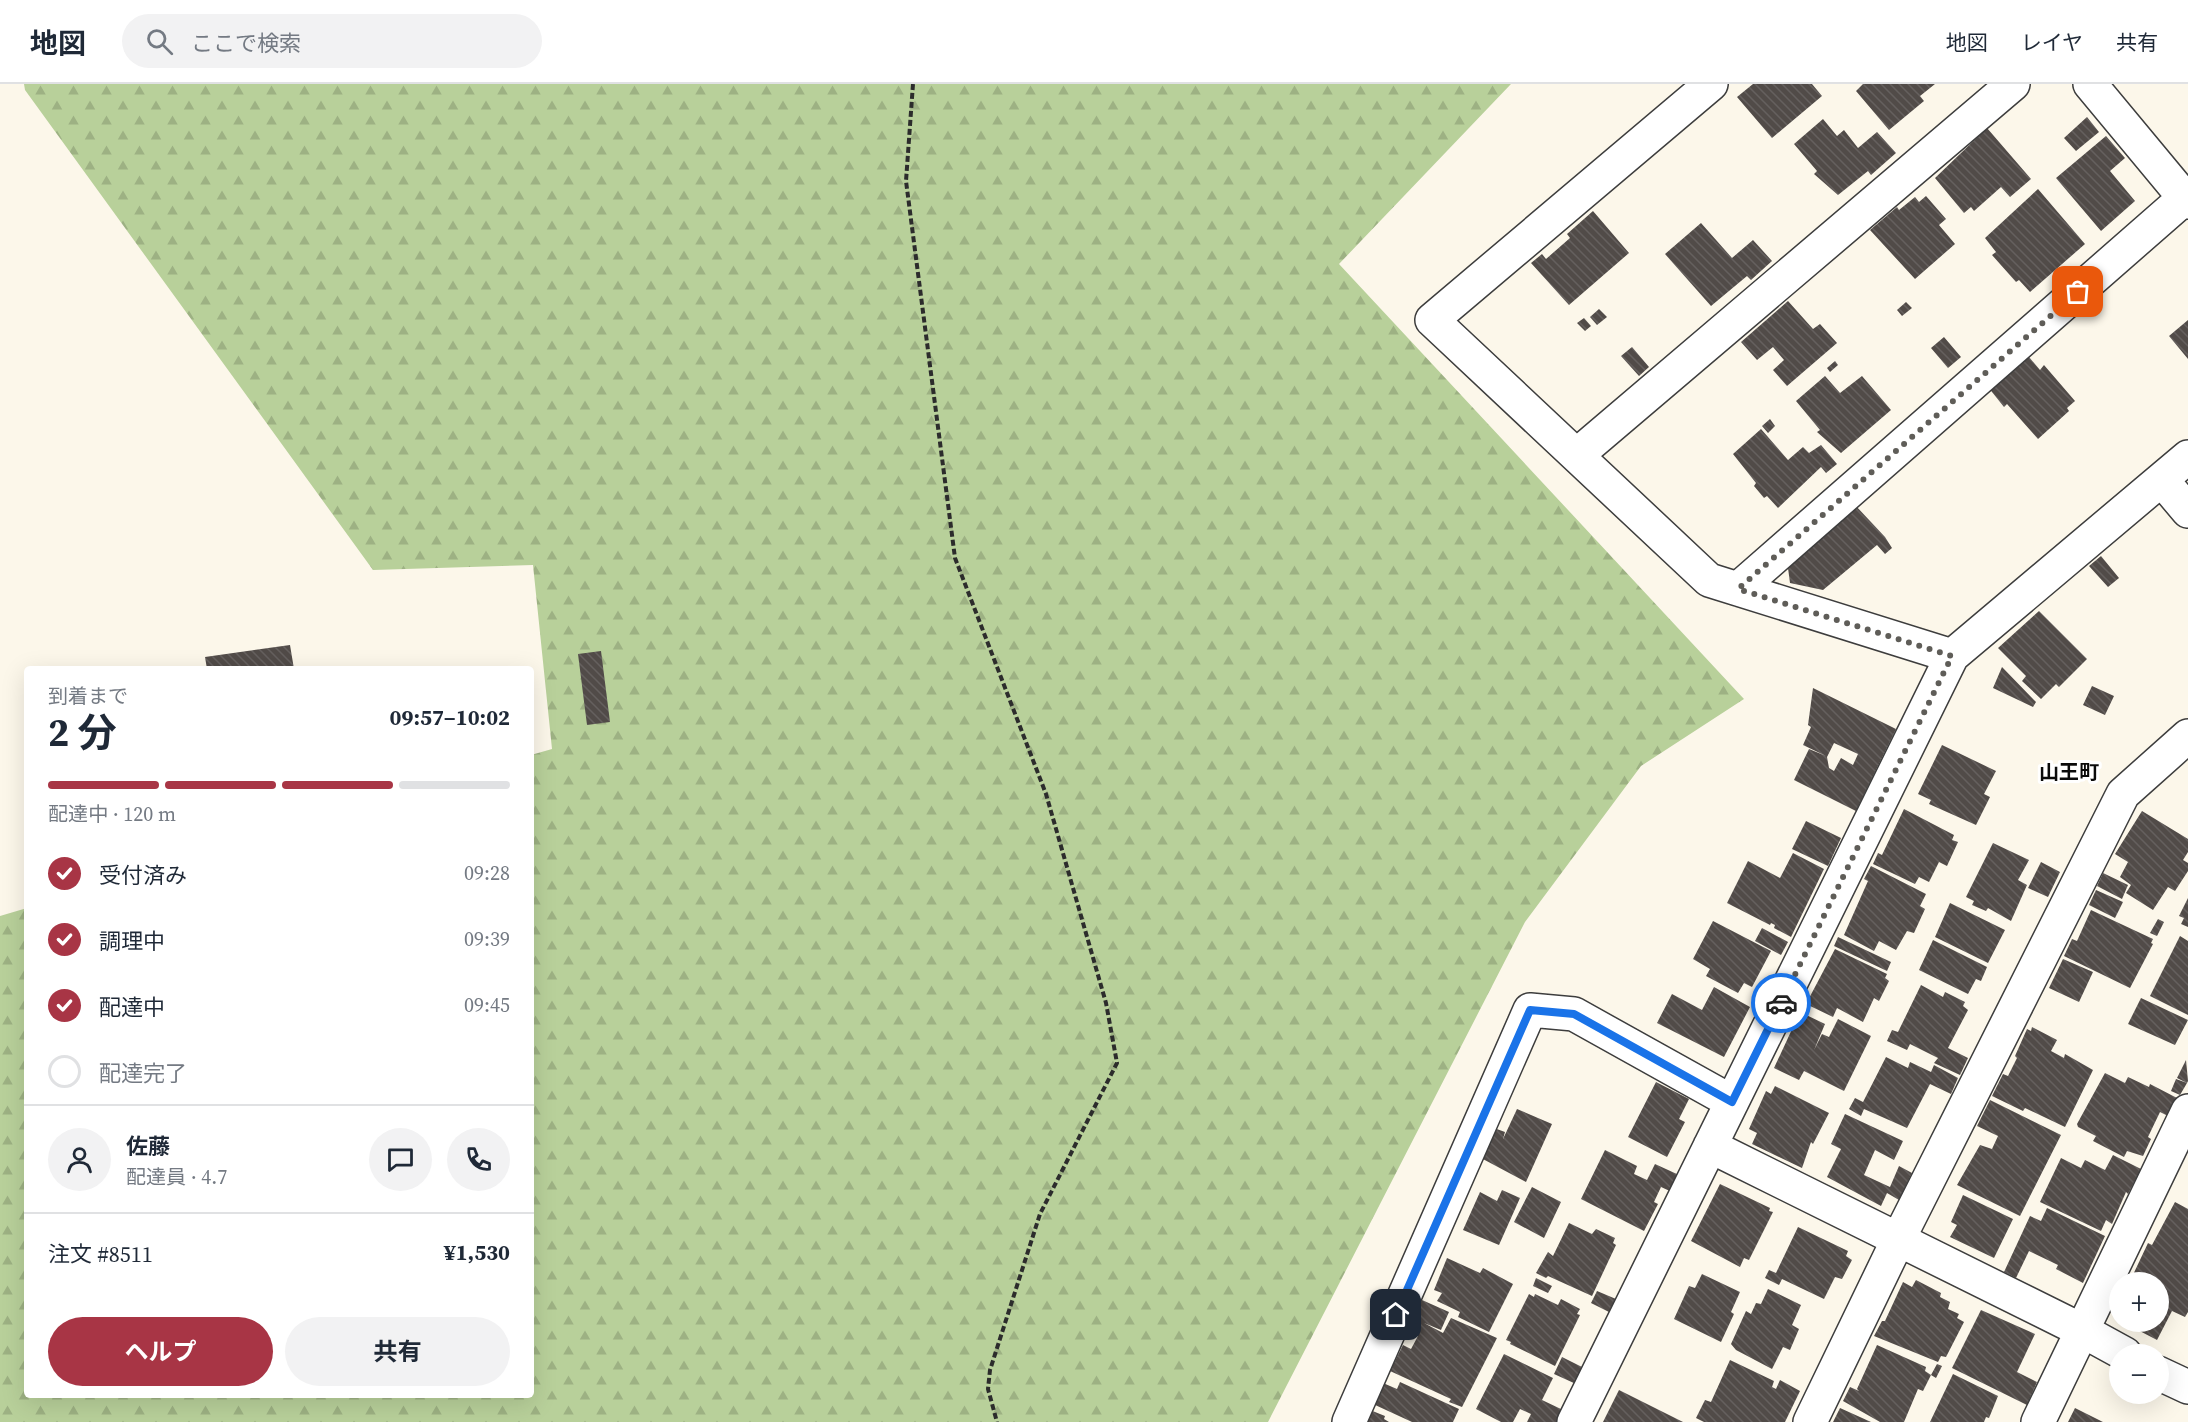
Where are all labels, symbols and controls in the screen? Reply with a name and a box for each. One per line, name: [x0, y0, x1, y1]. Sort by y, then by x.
search box: [122, 14, 542, 68]
text: 地図: [30, 24, 86, 62]
icon: search: [143, 25, 176, 58]
text: ここで検索: [191, 28, 301, 58]
text: 地図: [1946, 28, 1988, 57]
text: レイヤ: [2021, 28, 2083, 57]
text: 共有: [2116, 28, 2158, 57]
pin: [2052, 266, 2103, 317]
icon: bag: [2061, 275, 2094, 308]
text: 到着まで: [48, 682, 128, 710]
text: 09:57–10:02: [390, 702, 510, 732]
text: 2 分: [48, 706, 116, 759]
district label: 山王町: [2039, 758, 2099, 786]
text: 配達中 · 120 m: [48, 800, 176, 828]
icon: check: [48, 857, 81, 890]
text: 09:28: [464, 859, 510, 887]
text: 受付済み: [99, 860, 187, 890]
icon: check: [48, 923, 81, 956]
text: 09:39: [464, 925, 510, 953]
text: 調理中: [99, 926, 165, 956]
courier: [1751, 973, 1811, 1033]
icon: car: [1765, 987, 1798, 1020]
icon: check: [48, 989, 81, 1022]
text: 09:45: [464, 991, 510, 1019]
text: 配達中: [99, 992, 165, 1022]
text: 配達完了: [99, 1058, 187, 1088]
button: person: [48, 1128, 111, 1191]
button: chat: [369, 1128, 432, 1191]
button: phone: [447, 1128, 510, 1191]
text: 佐藤: [126, 1131, 170, 1161]
text: 配達員 · 4.7: [126, 1163, 227, 1191]
text: ¥1,530: [444, 1237, 510, 1267]
text: 注文 #8511: [48, 1239, 153, 1269]
map controls: [2109, 1272, 2169, 1404]
button: +: [2109, 1272, 2169, 1332]
pin: [1370, 1289, 1421, 1340]
icon: home: [1379, 1298, 1412, 1331]
button: ヘルプ: [48, 1317, 273, 1386]
button: 共有: [285, 1317, 510, 1386]
button: −: [2109, 1344, 2169, 1404]

